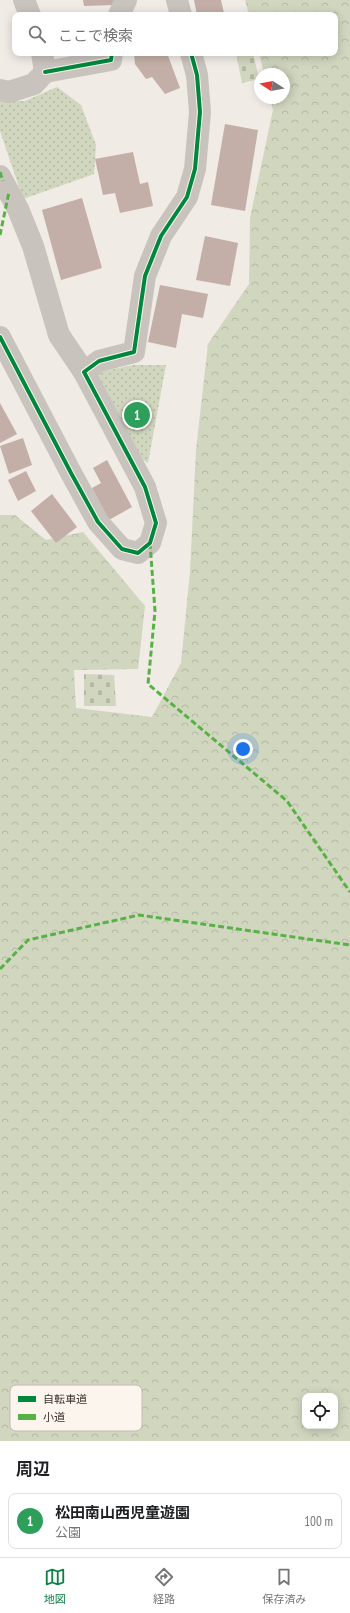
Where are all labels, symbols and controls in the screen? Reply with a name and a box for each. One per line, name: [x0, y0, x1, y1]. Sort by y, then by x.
search box: [12, 12, 338, 56]
icon: search: [26, 23, 48, 45]
text: ここで検索: [58, 26, 133, 45]
north arrow: [254, 68, 290, 104]
pin: 1: [124, 400, 150, 430]
your location: [233, 739, 253, 759]
legend: [10, 1385, 142, 1431]
text: 自転車道: [43, 1392, 87, 1406]
map controls: [302, 1393, 338, 1429]
button: locate: [302, 1393, 338, 1429]
text: 小道: [43, 1410, 65, 1424]
text: 周辺: [16, 1458, 50, 1480]
text: 松田南山西児童遊園: [55, 1503, 190, 1522]
text: 1: [27, 1513, 33, 1530]
text: 100 m: [304, 1513, 333, 1530]
text: 公園: [55, 1524, 81, 1541]
tab: 地図: [44, 1566, 66, 1606]
tab: 経路: [153, 1566, 175, 1606]
tab: 保存済み: [262, 1566, 306, 1606]

